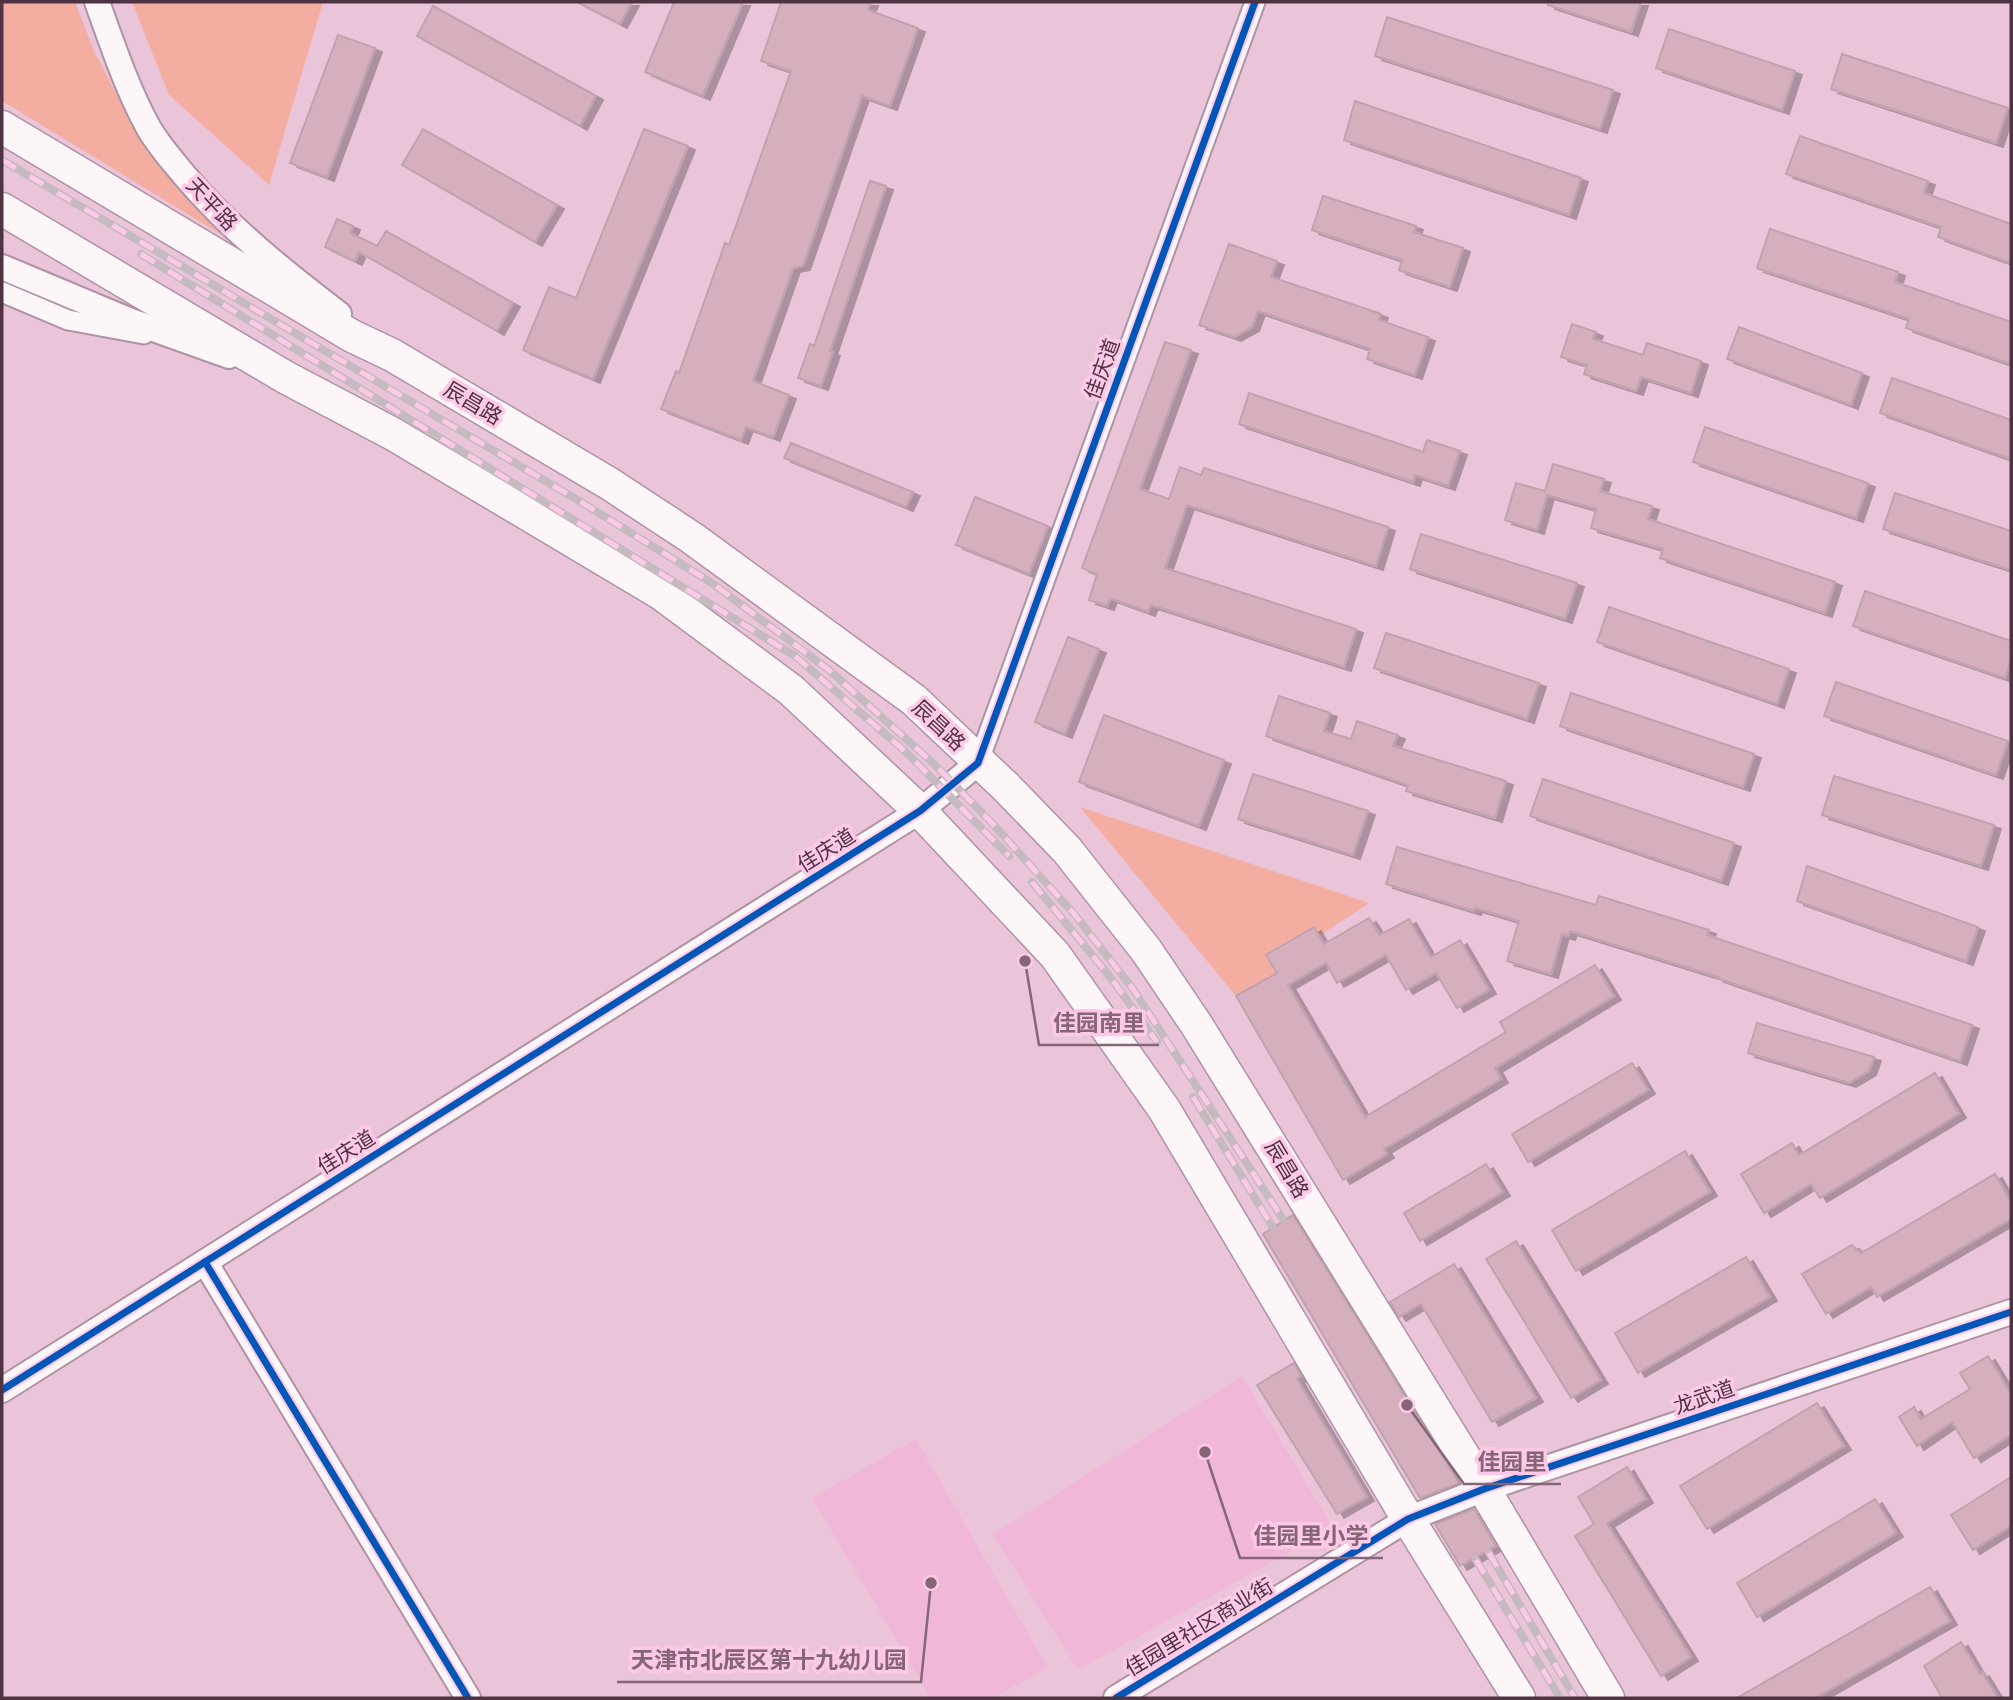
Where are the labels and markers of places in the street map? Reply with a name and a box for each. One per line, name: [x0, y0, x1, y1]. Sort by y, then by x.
callout: 佳园南里: [1039, 1001, 1159, 1045]
callout: 佳园里: [1464, 1440, 1561, 1484]
callout: 佳园里小学: [1240, 1514, 1383, 1558]
callout: 天津市北辰区第十九幼儿园: [617, 1638, 921, 1682]

